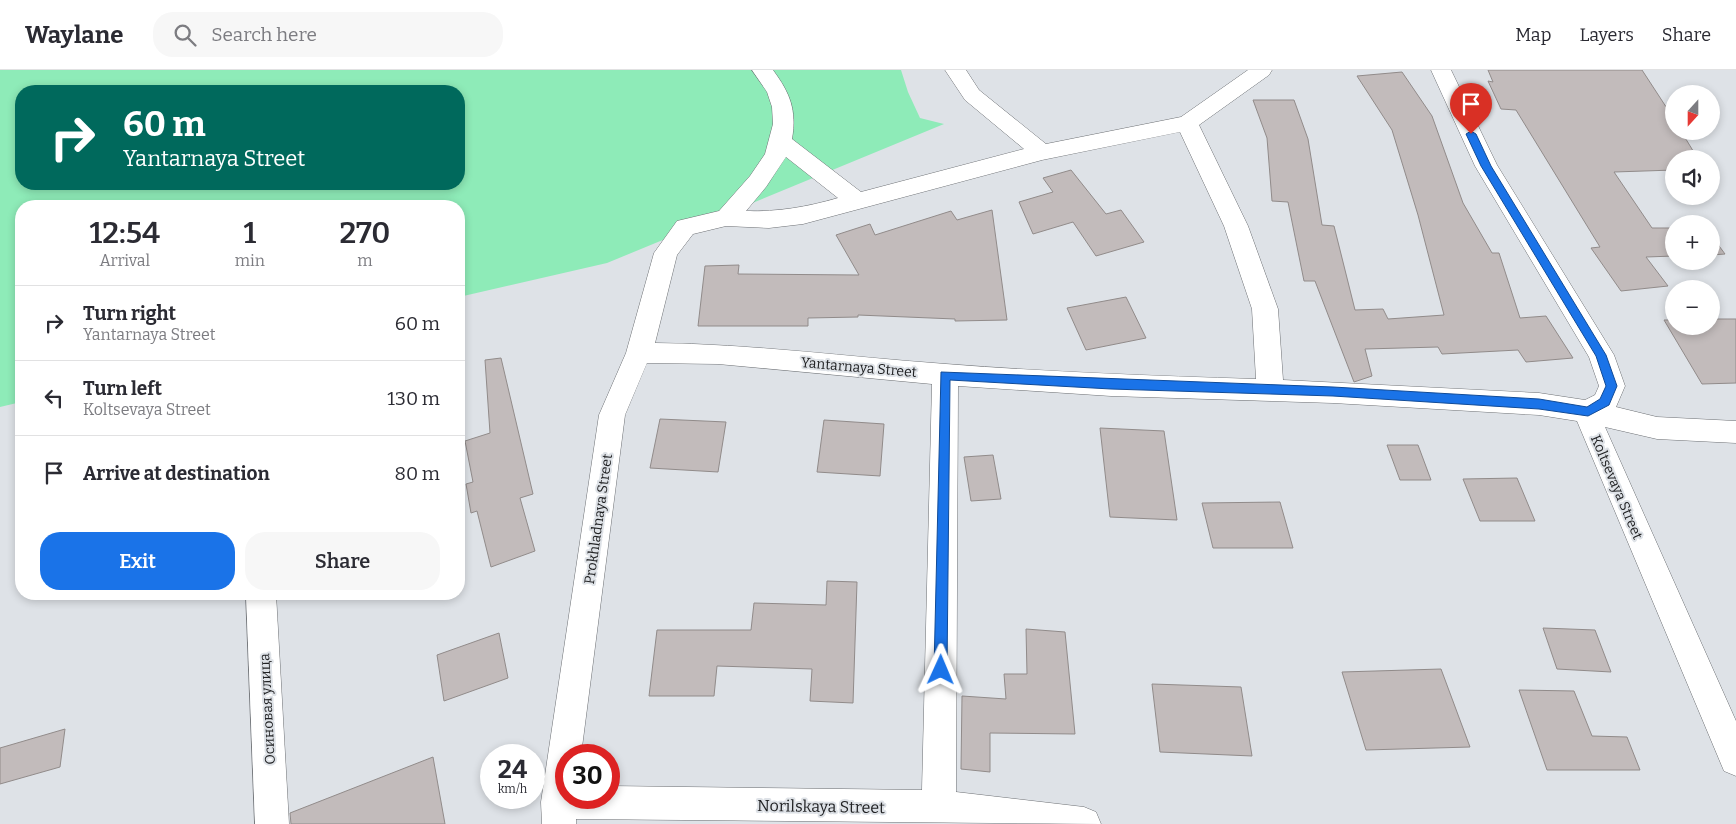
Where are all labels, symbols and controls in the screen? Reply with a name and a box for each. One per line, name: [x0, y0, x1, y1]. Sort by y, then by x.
search box: [153, 12, 503, 57]
text: Waylane: [25, 21, 123, 49]
icon: search: [171, 21, 199, 49]
text: Search here: [211, 23, 317, 46]
text: Map: [1515, 24, 1551, 46]
text: Layers: [1579, 24, 1634, 46]
text: Share: [1662, 24, 1711, 46]
pin: [1450, 83, 1492, 134]
north arrow: [1665, 85, 1720, 140]
map controls: [1665, 85, 1720, 335]
icon: arrive: [1457, 90, 1485, 118]
text: 60 m: [123, 103, 206, 145]
icon: right: [40, 105, 105, 170]
text: Yantarnaya Street: [123, 145, 305, 172]
button: sound: [1665, 150, 1720, 205]
text: 12:54: [90, 215, 160, 251]
text: 1: [243, 215, 256, 251]
text: 270: [340, 215, 390, 251]
button: +: [1665, 215, 1720, 270]
text: Arrival: [100, 251, 150, 270]
text: min: [235, 251, 265, 270]
text: m: [357, 251, 373, 270]
button: −: [1665, 280, 1720, 335]
text: Turn right: [83, 302, 176, 325]
icon: right: [40, 309, 68, 337]
text: 60 m: [395, 312, 440, 335]
text: Yantarnaya Street: [83, 325, 216, 344]
street label: Yantarnaya Street: [800, 354, 917, 381]
text: Turn left: [83, 377, 162, 400]
icon: left: [40, 384, 68, 412]
text: 130 m: [387, 387, 440, 410]
text: Koltsevaya Street: [83, 400, 211, 419]
street label: Koltsevaya Street: [1587, 432, 1646, 542]
street label: Prokhladnaya Street: [581, 453, 616, 585]
icon: arrive: [40, 459, 68, 487]
text: Arrive at destination: [83, 462, 270, 485]
text: 80 m: [394, 462, 440, 485]
button: Exit: [40, 532, 235, 590]
button: Share: [245, 532, 440, 590]
position arrow: [914, 643, 966, 695]
street label: Осиновая улица: [256, 653, 279, 765]
speed limit sign: 30: [555, 744, 620, 809]
text: 24: [498, 755, 527, 785]
text: km/h: [498, 782, 527, 796]
street label: Norilskaya Street: [757, 796, 885, 817]

